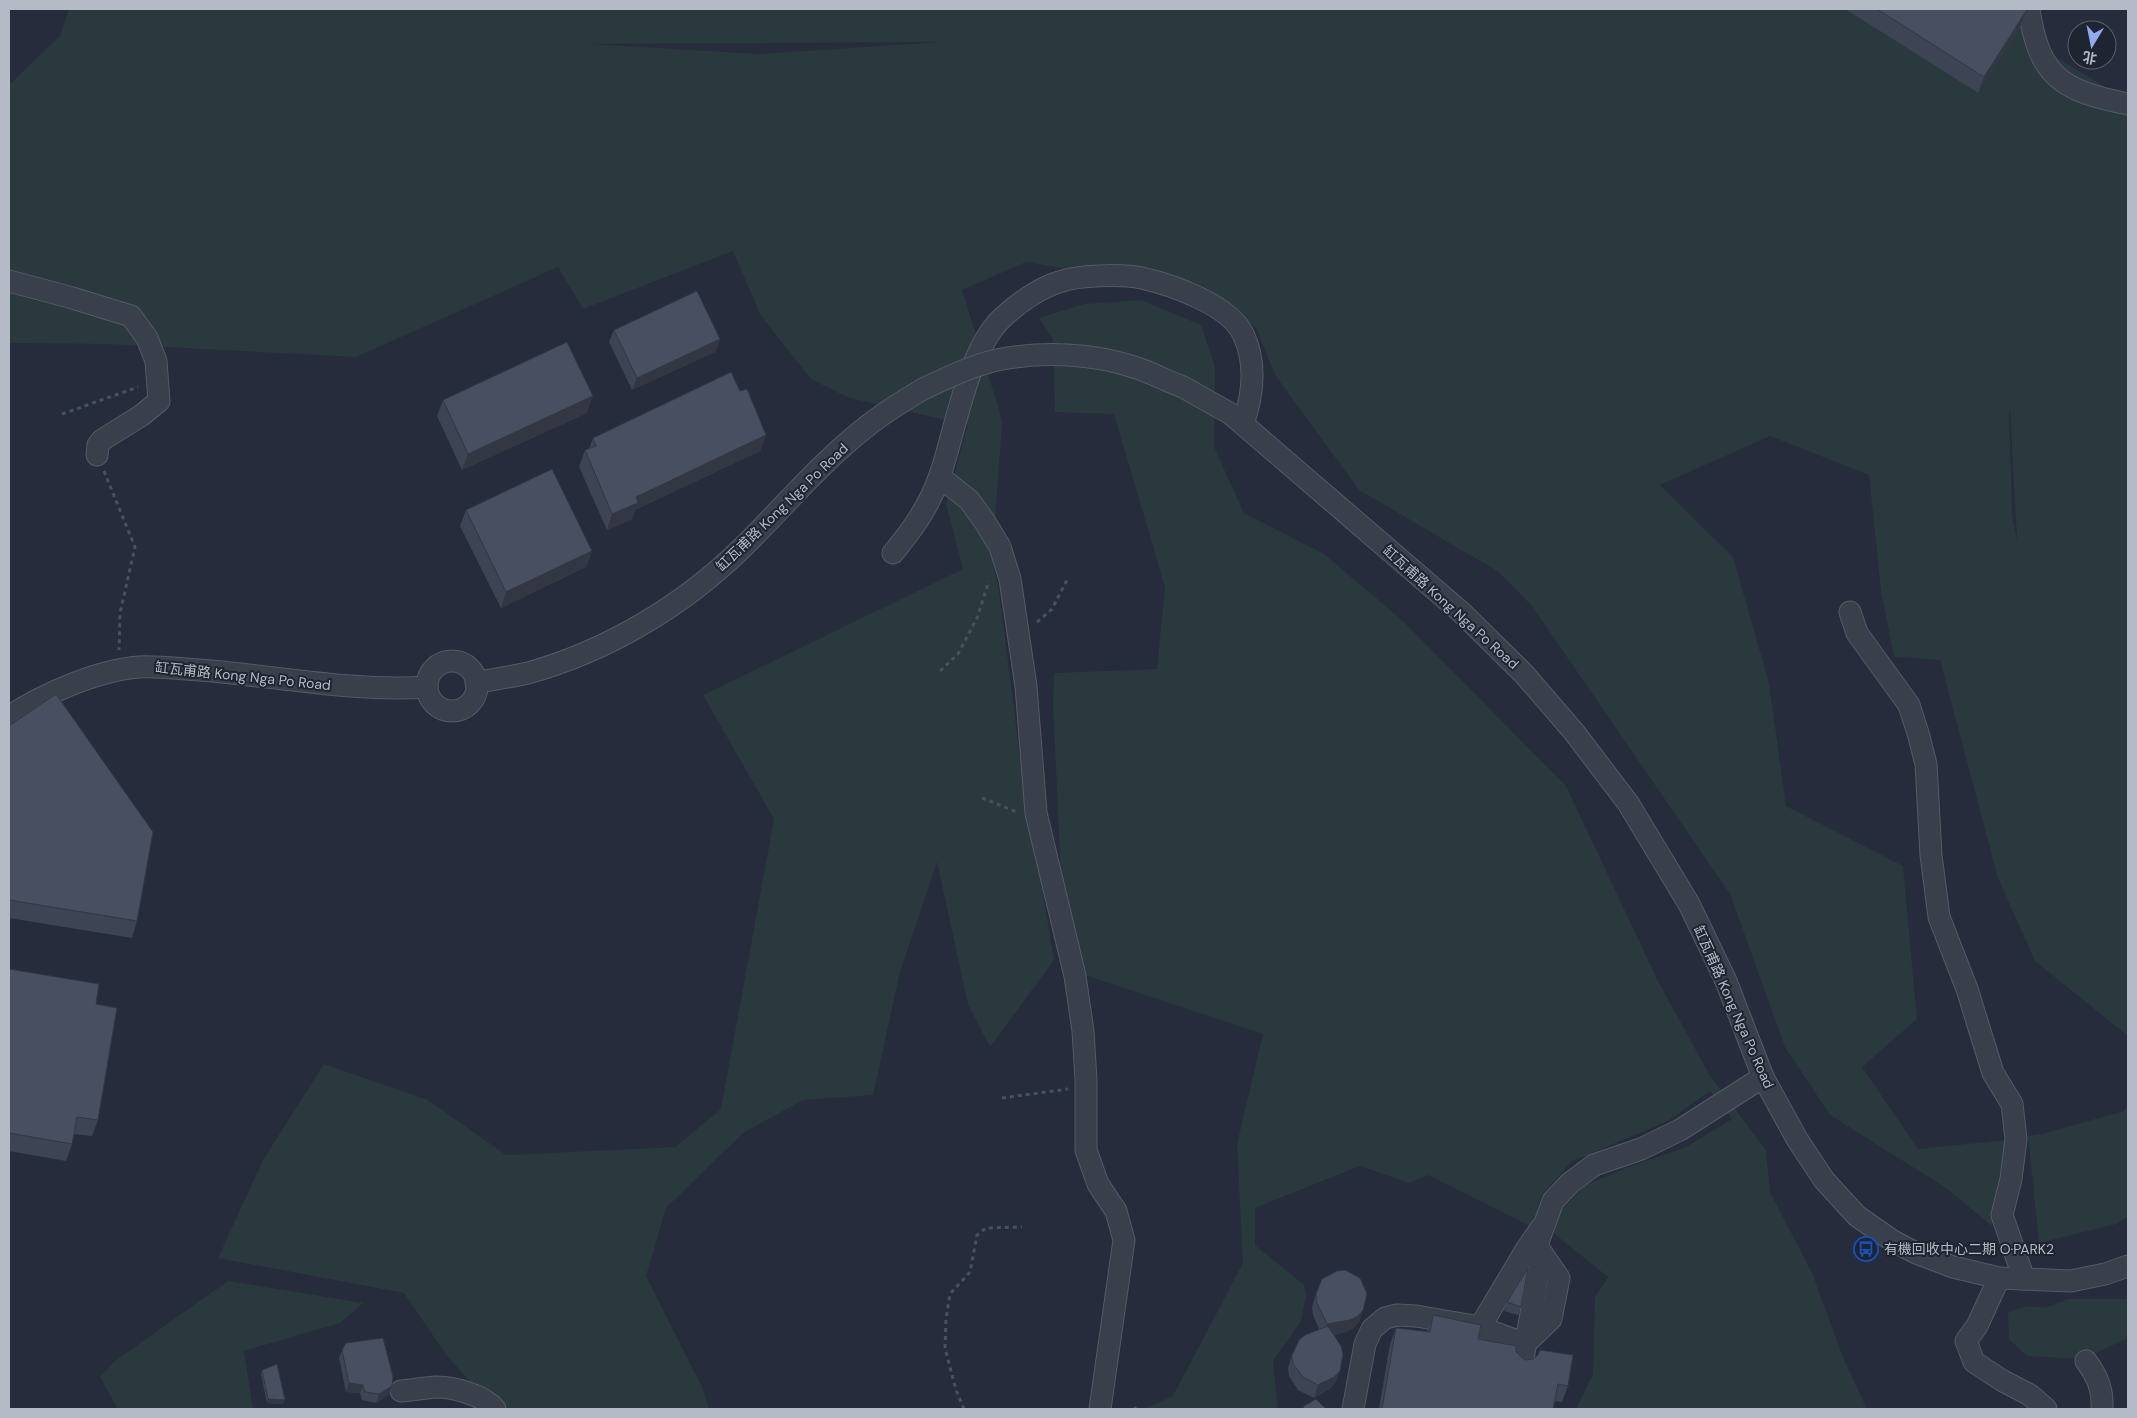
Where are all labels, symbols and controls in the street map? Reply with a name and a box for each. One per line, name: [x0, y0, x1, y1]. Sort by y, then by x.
north arrow: [2067, 20, 2117, 70]
text: 北: [2081, 48, 2098, 68]
street label: 缸瓦甫路 Kong Nga Po Road: [712, 439, 852, 575]
street label: 缸瓦甫路 Kong Nga Po Road: [1379, 541, 1523, 673]
street label: 缸瓦甫路 Kong Nga Po Road: [154, 658, 332, 694]
street label: 缸瓦甫路 Kong Nga Po Road: [1690, 923, 1778, 1091]
bus stop icon: 有機回收中心二期 O·PARK2: [1853, 1236, 1879, 1262]
place label: 有機回收中心二期 O·PARK2: [1884, 1240, 2054, 1258]

